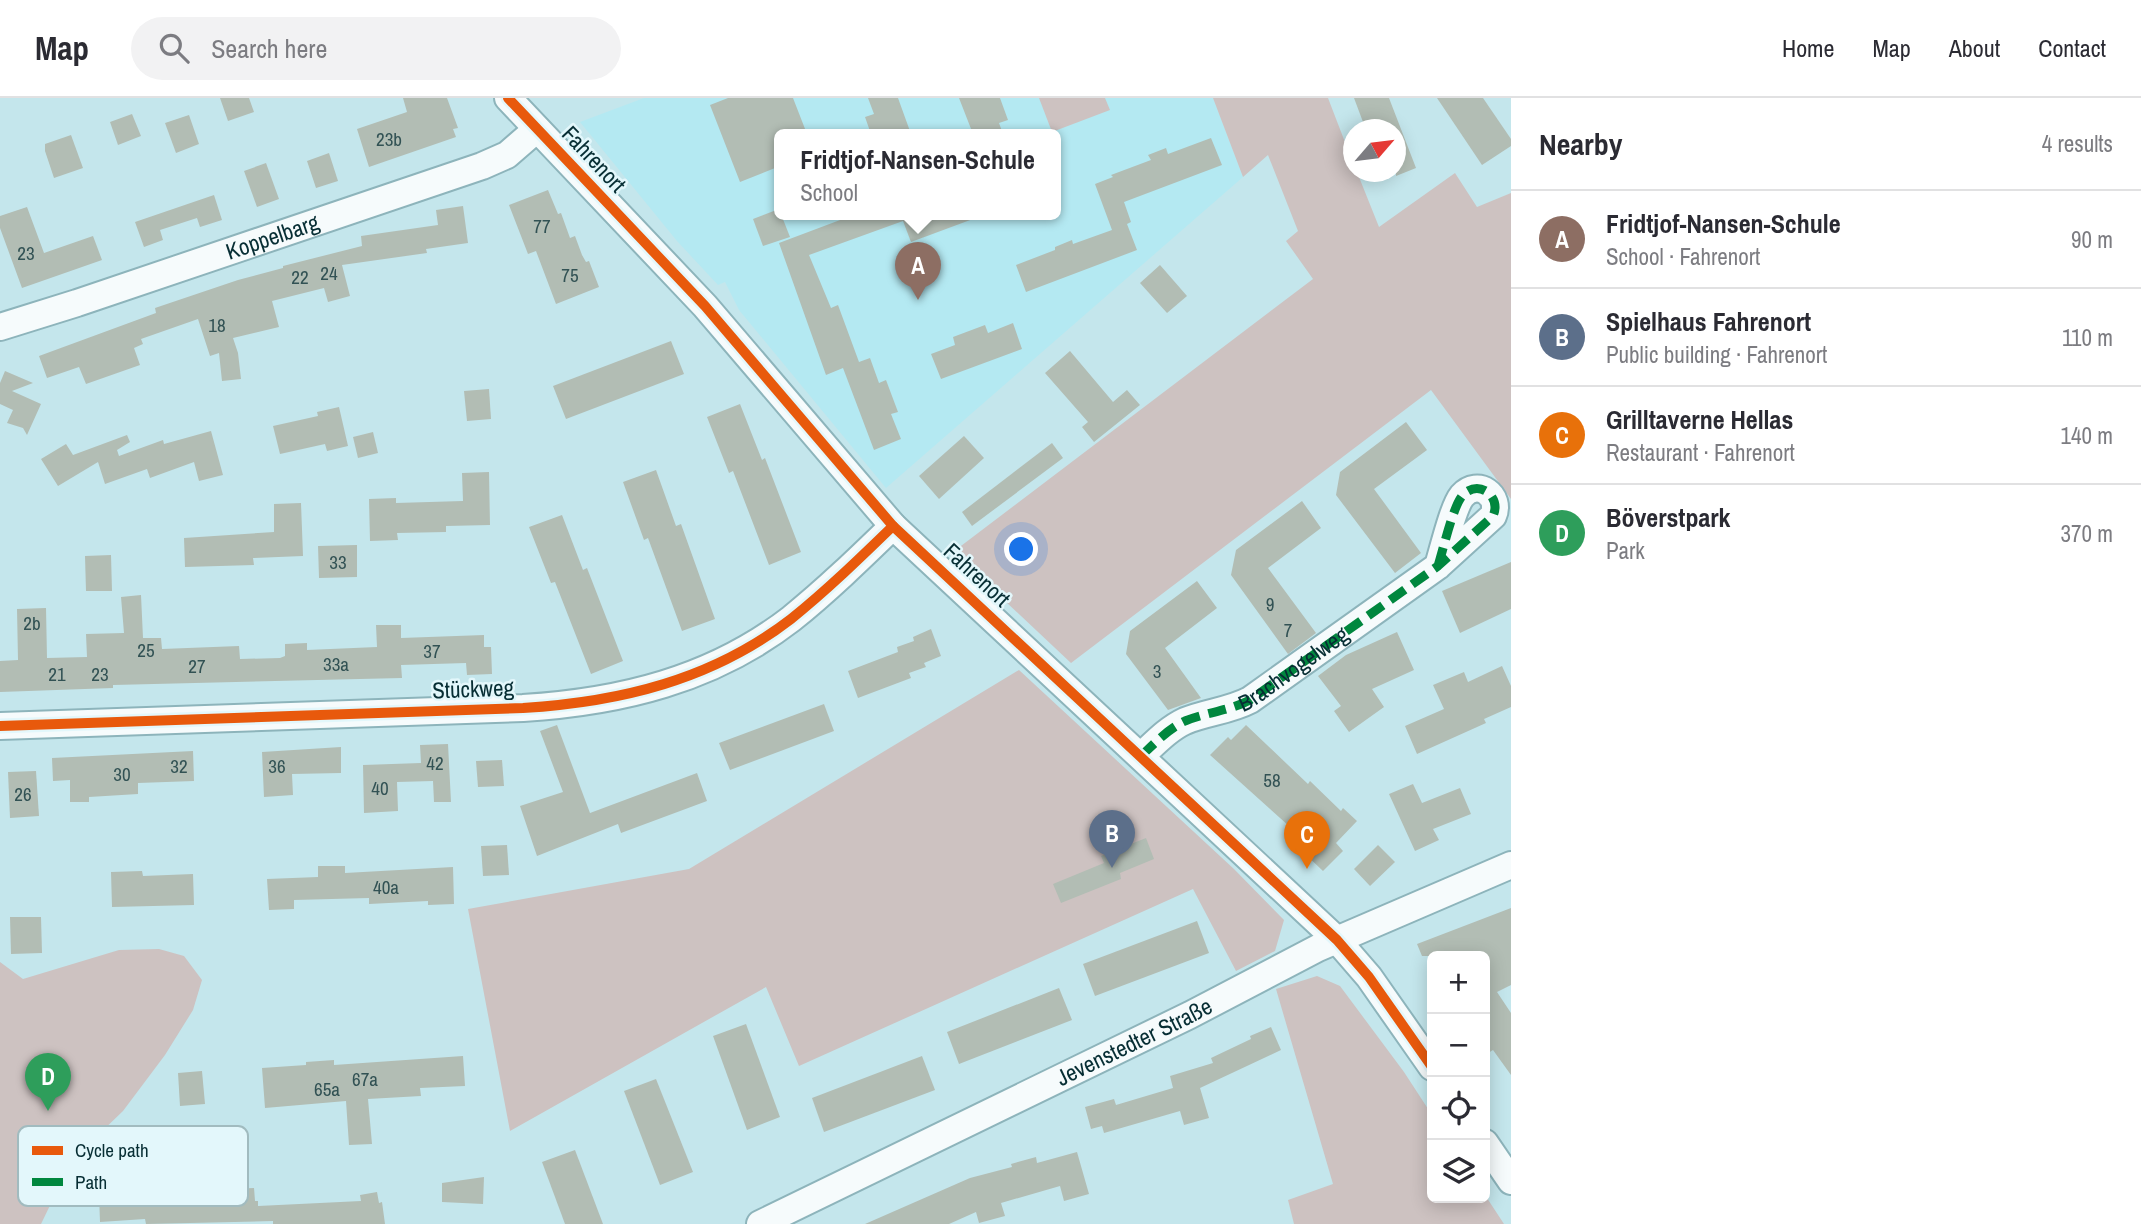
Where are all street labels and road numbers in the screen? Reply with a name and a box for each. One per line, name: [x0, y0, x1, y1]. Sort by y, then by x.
street label: Fahrenort: [555, 119, 633, 199]
street label: Koppelbarg: [222, 206, 323, 267]
street label: Fahrenort: [937, 536, 1017, 614]
street label: Brachvogelweg: [1233, 618, 1355, 719]
street label: Stückweg: [432, 672, 515, 705]
street label: Jevenstedter Straße: [1051, 990, 1217, 1093]

